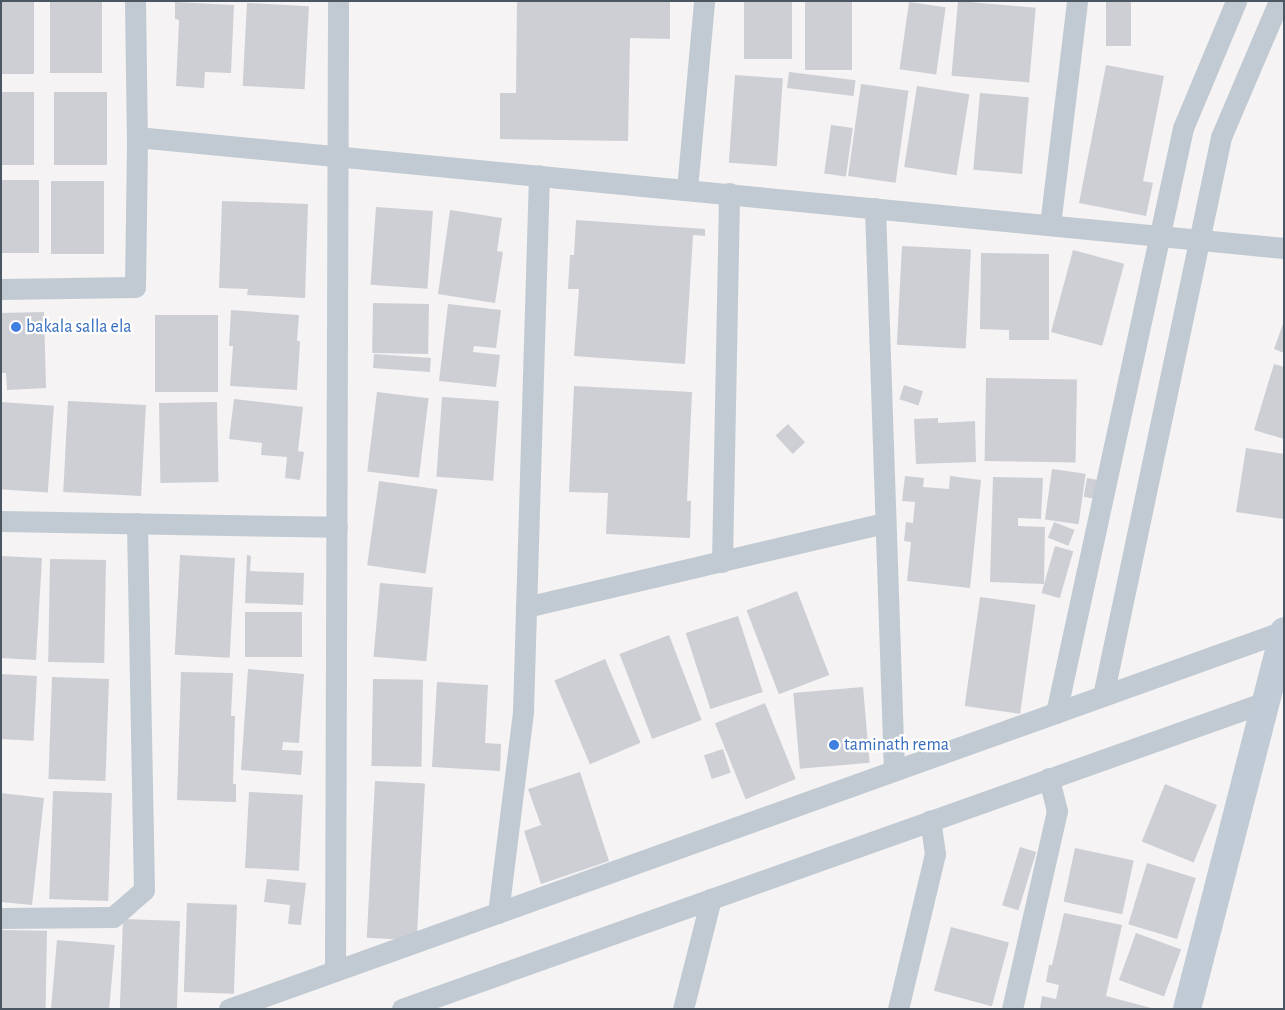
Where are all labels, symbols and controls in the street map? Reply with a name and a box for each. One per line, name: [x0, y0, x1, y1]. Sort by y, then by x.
place label: bakala salla ela: [26, 316, 132, 338]
marker: bakala salla ela: [10, 321, 22, 333]
place label: taminath rema: [844, 734, 949, 756]
marker: taminath rema: [828, 739, 840, 751]

